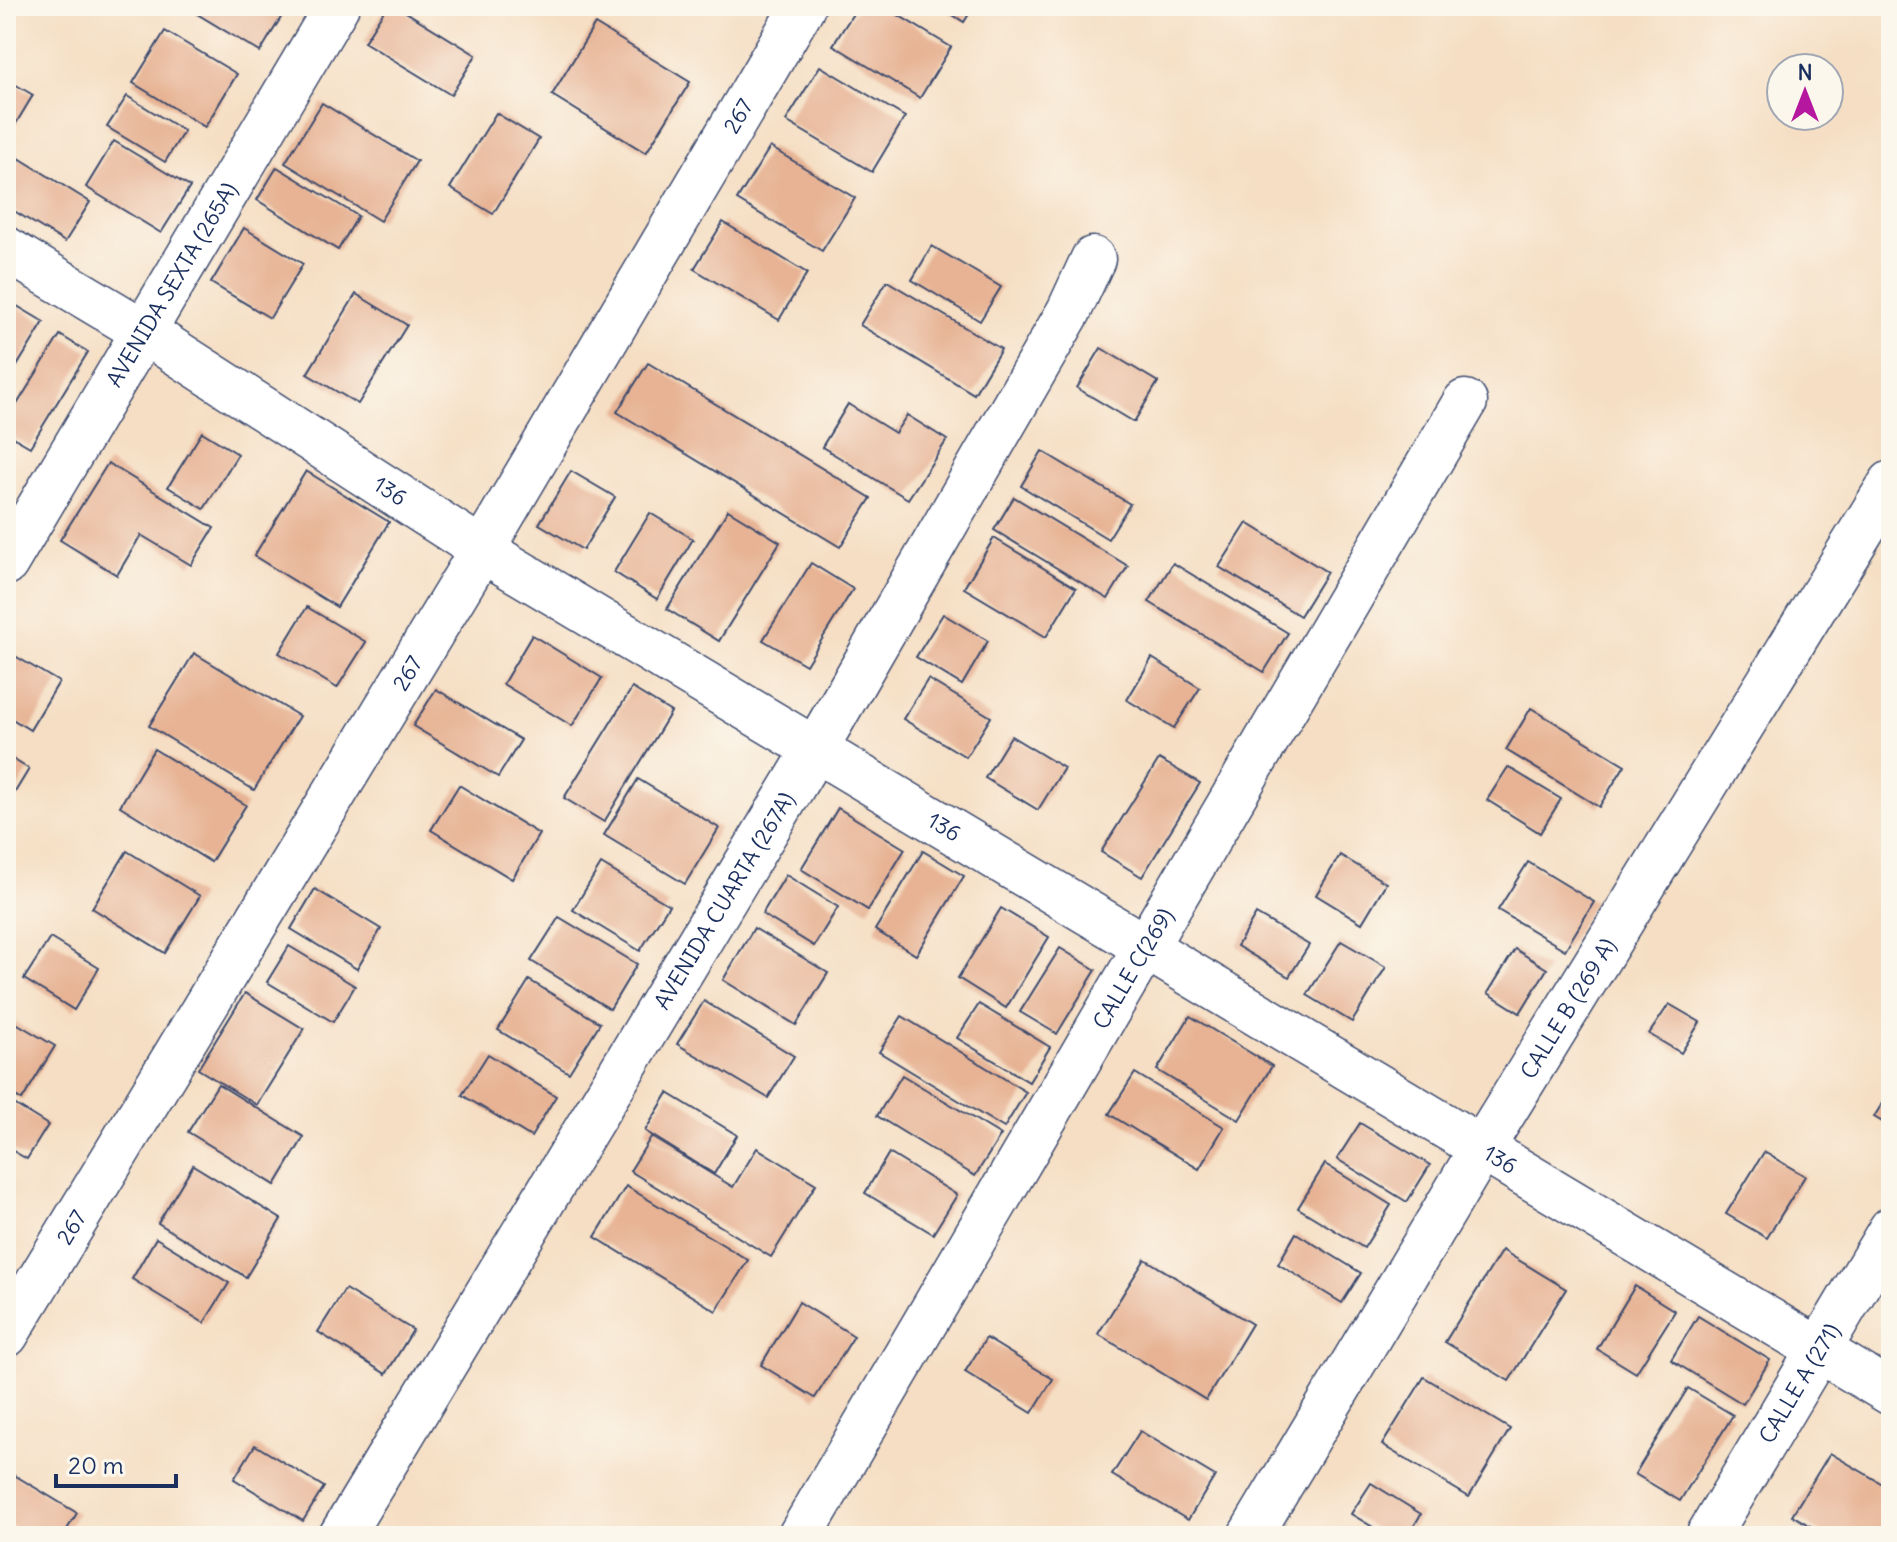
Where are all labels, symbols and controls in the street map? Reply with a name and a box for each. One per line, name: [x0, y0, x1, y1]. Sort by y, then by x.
north arrow: [1765, 52, 1845, 132]
text: N: [1797, 58, 1813, 86]
street label: 267: [717, 93, 759, 138]
street label: AVENIDA SEXTA (265A): [100, 177, 243, 392]
street label: 136: [368, 470, 412, 512]
street label: 267: [386, 651, 429, 696]
street label: AVENIDA CUARTA (267A): [648, 787, 800, 1014]
street label: 136: [923, 806, 966, 847]
street label: CALLE C(269): [1086, 903, 1179, 1034]
street label: CALLE B (269 A): [1514, 933, 1622, 1084]
street label: 136: [1479, 1139, 1522, 1180]
street label: 267: [50, 1205, 93, 1250]
street label: CALLE A (271): [1753, 1318, 1846, 1448]
scale bar: [56, 1438, 176, 1488]
text: 20 m: [68, 1450, 124, 1480]

